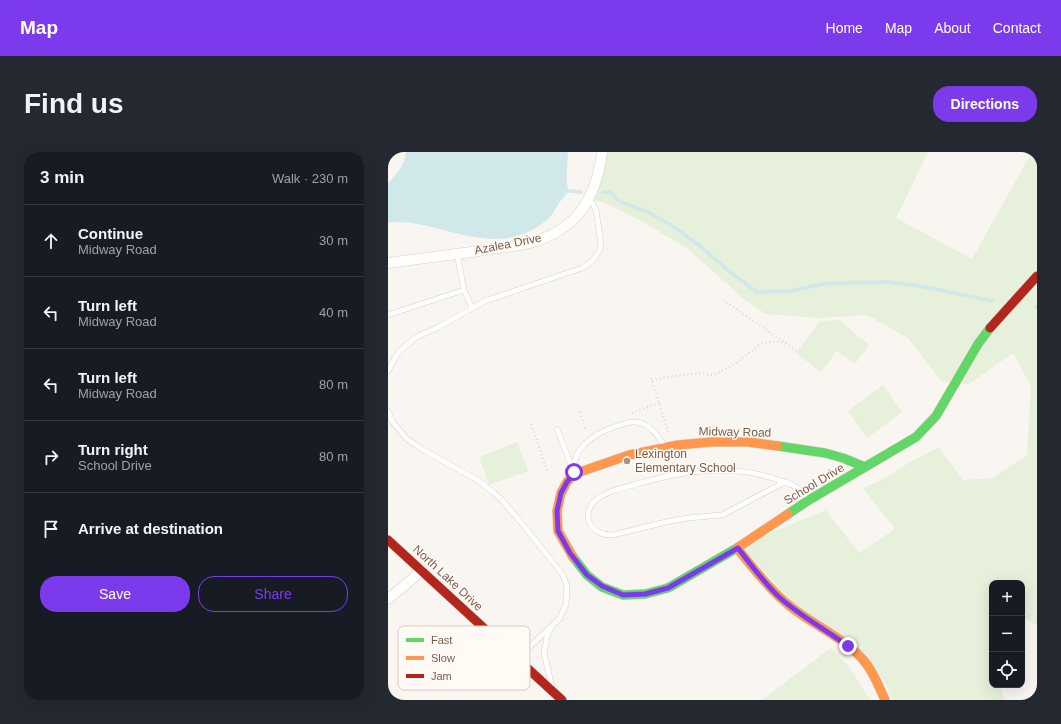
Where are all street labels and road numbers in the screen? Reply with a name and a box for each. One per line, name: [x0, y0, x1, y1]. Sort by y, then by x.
street label: Azalea Drive: [473, 231, 543, 257]
street label: Midway Road: [699, 424, 771, 440]
street label: School Drive: [781, 460, 847, 508]
street label: North Lake Drive: [410, 542, 486, 614]

